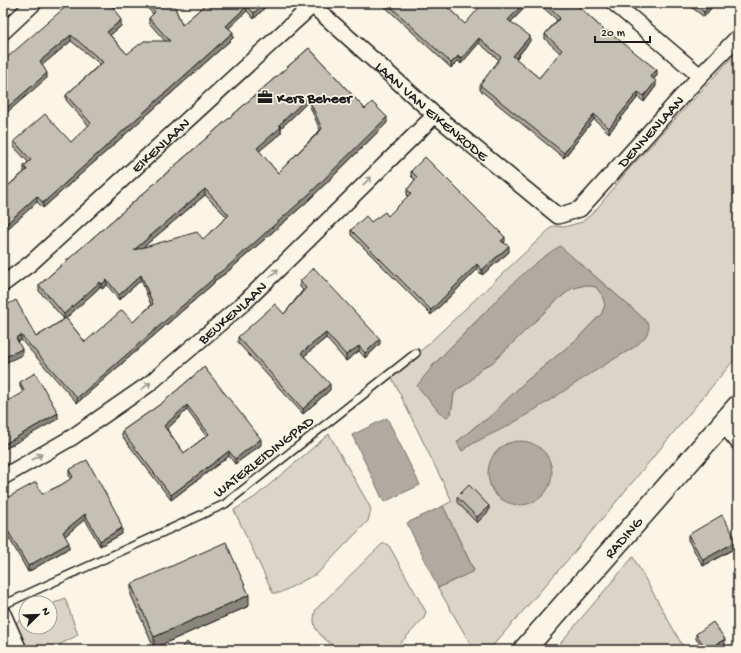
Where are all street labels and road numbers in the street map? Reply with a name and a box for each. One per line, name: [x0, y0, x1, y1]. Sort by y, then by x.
street label: LAAN VAN EIKENRODE: [371, 59, 492, 166]
street label: DENNENLAAN: [614, 93, 689, 173]
street label: EIKENLAAN: [128, 115, 195, 178]
street label: BEUKENLAAN: [194, 278, 272, 350]
street label: WATERLEIDINGPAD: [210, 413, 318, 502]
street label: RADING: [601, 514, 648, 563]

